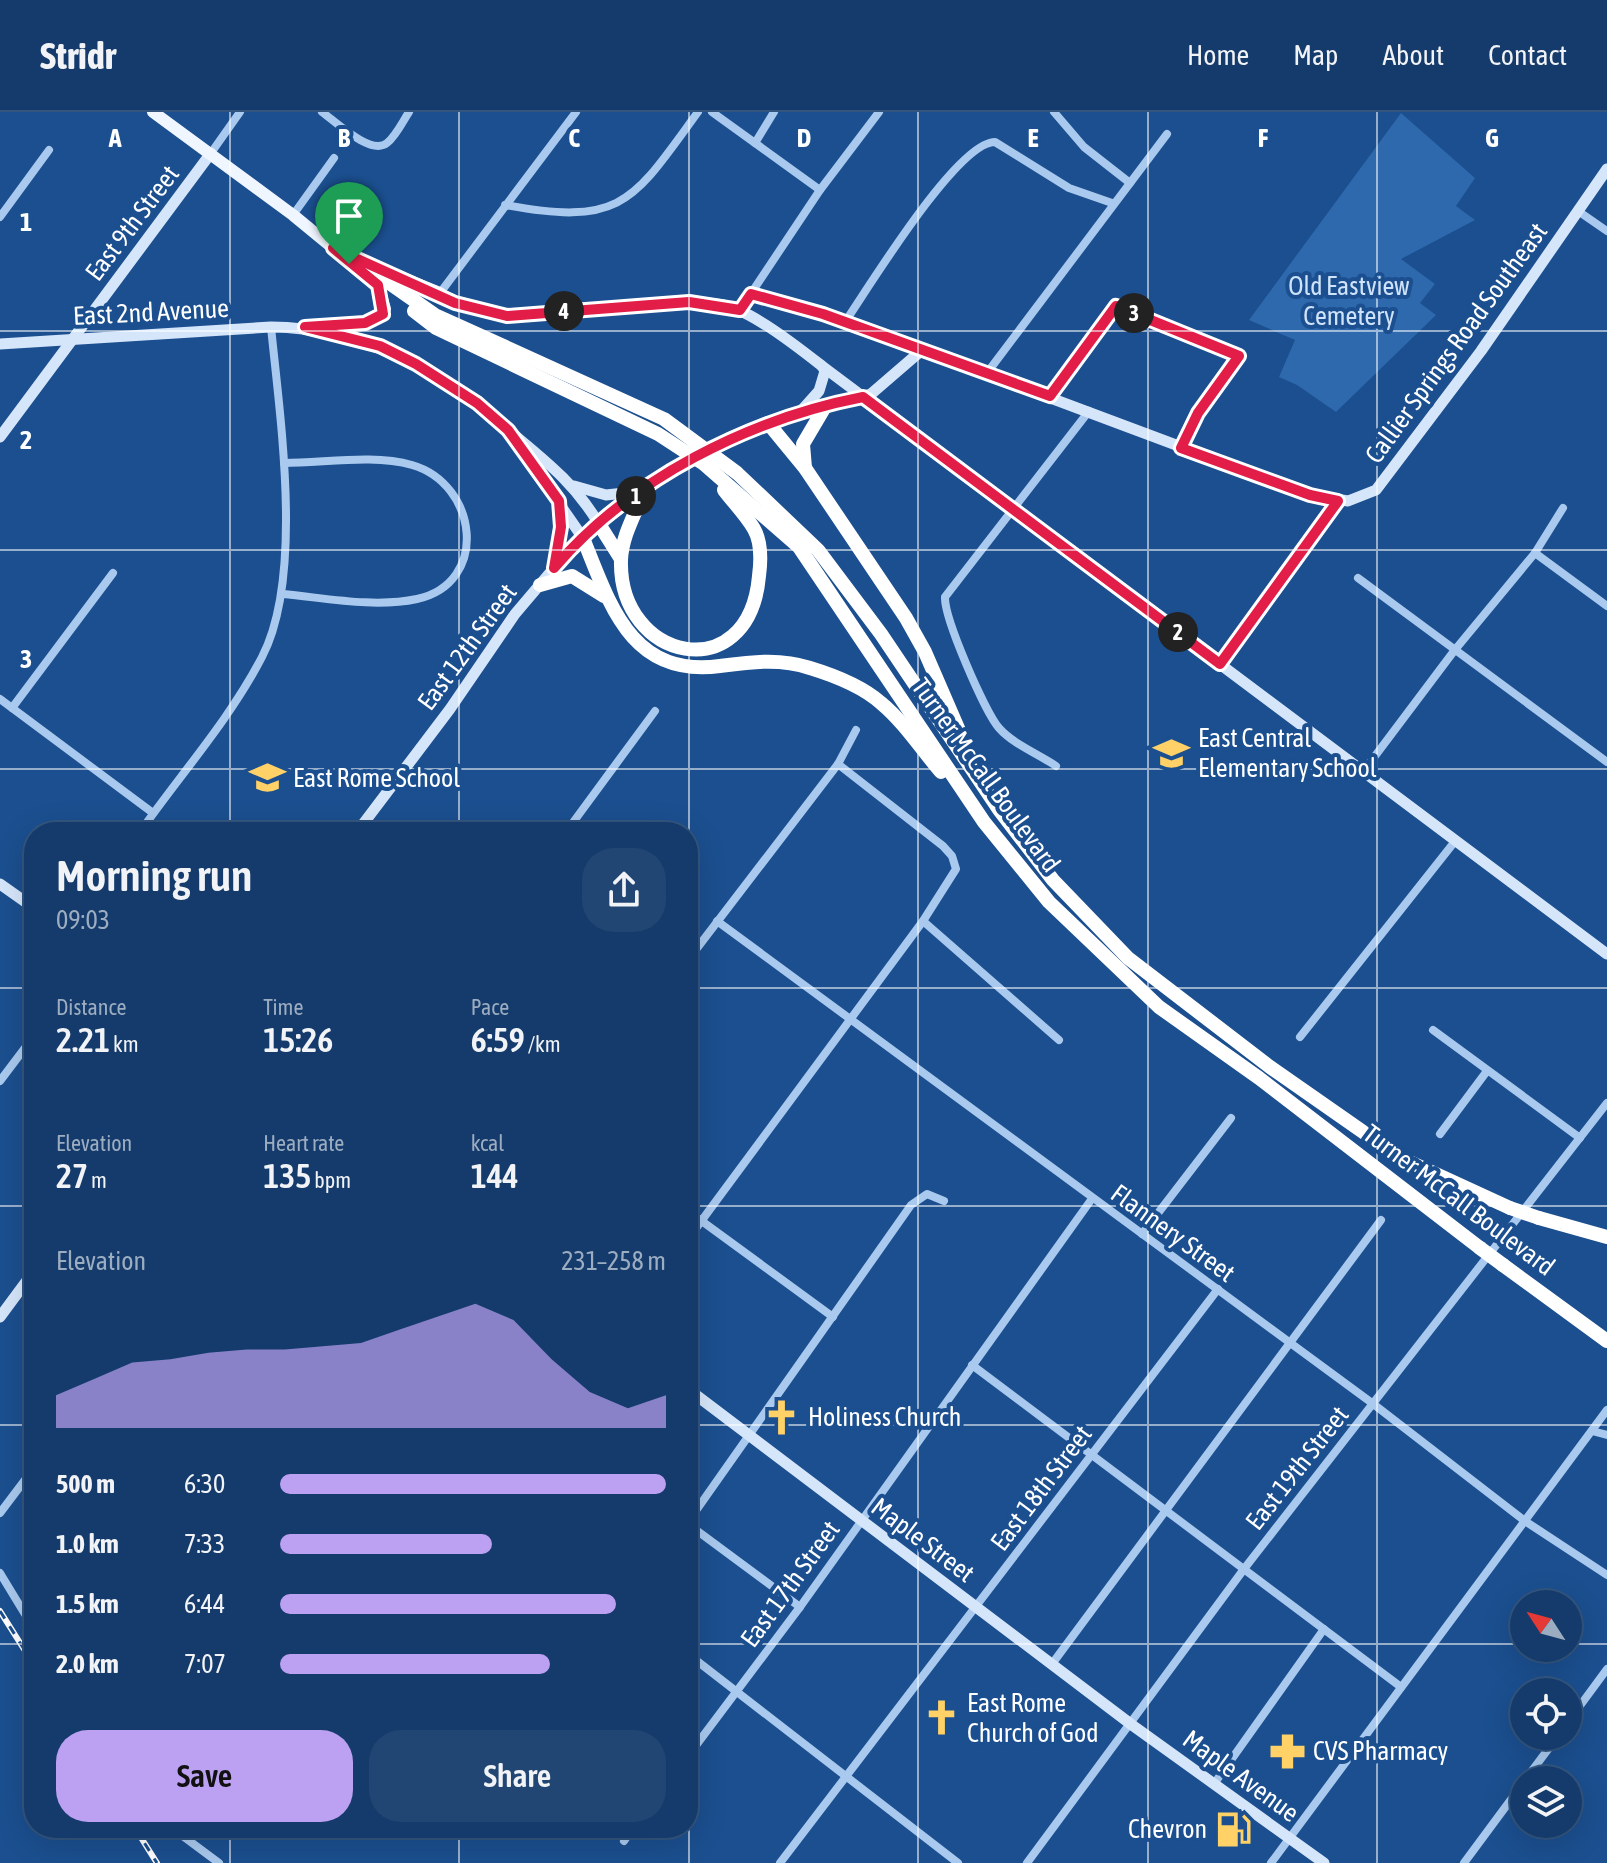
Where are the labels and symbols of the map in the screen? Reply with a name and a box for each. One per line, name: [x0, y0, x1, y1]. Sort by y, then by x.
text: A: [108, 123, 122, 153]
text: B: [338, 123, 351, 153]
text: C: [568, 123, 580, 153]
text: D: [797, 123, 811, 153]
text: E: [1027, 123, 1039, 153]
text: F: [1258, 123, 1269, 153]
text: G: [1485, 123, 1499, 153]
street label: East 9th Street: [79, 160, 185, 286]
pin: [315, 182, 383, 264]
text: 1: [20, 207, 32, 237]
street label: Callier Springs Road Southeast: [1359, 217, 1553, 469]
park label: Old Eastview Cemetery: [1288, 271, 1410, 331]
pin: 4: [544, 291, 584, 331]
street label: East 2nd Avenue: [72, 293, 230, 331]
pin: 3: [1114, 293, 1154, 333]
text: 2: [20, 425, 32, 455]
pin: 1: [616, 476, 656, 516]
street label: East 12th Street: [411, 578, 523, 716]
pin: 2: [1158, 612, 1198, 652]
text: 3: [20, 644, 32, 674]
street label: Turner McCall Boulevard: [906, 672, 1066, 878]
place label: East Central Elementary School: [1198, 723, 1377, 783]
school or university icon: East Central Elementary School: [1153, 734, 1191, 772]
school or university icon: East Rome School: [248, 759, 286, 797]
place label: East Rome School: [293, 763, 460, 793]
street label: Turner McCall Boulevard: [1357, 1118, 1561, 1282]
street label: Flannery Street: [1105, 1178, 1241, 1288]
church icon: Holiness Church: [763, 1398, 801, 1436]
street label: East 19th Street: [1239, 1400, 1355, 1536]
place label: Holiness Church: [808, 1402, 961, 1432]
street label: East 18th Street: [984, 1420, 1098, 1556]
street label: Maple Street: [866, 1492, 980, 1588]
street label: East 17th Street: [734, 1515, 846, 1653]
north arrow: [1510, 1590, 1582, 1662]
place label: East Rome Church of God: [967, 1688, 1099, 1748]
church icon: East Rome Church of God: [922, 1699, 960, 1737]
street label: Maple Avenue: [1177, 1724, 1305, 1828]
pharmacy icon: CVS Pharmacy: [1268, 1732, 1306, 1770]
place label: CVS Pharmacy: [1313, 1736, 1448, 1766]
fuel station icon: Chevron: [1214, 1810, 1252, 1848]
place label: Chevron: [1128, 1814, 1207, 1844]

